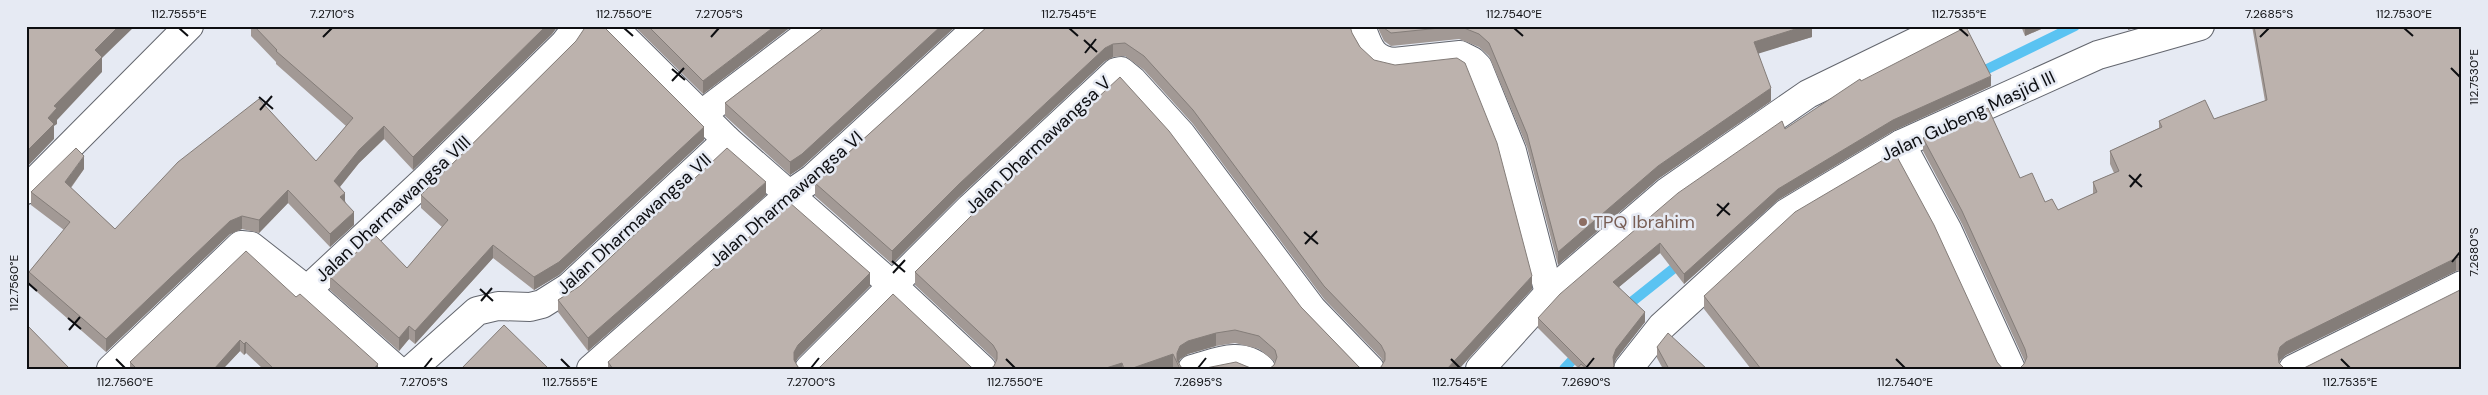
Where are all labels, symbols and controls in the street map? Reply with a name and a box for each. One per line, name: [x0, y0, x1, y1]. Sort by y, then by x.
text: 112.7555°E: [151, 6, 207, 22]
text: 7.2710°S: [310, 6, 354, 22]
text: 112.7550°E: [596, 6, 652, 22]
text: 7.2705°S: [695, 6, 743, 22]
text: 112.7545°E: [1041, 6, 1097, 22]
text: 112.7540°E: [1486, 6, 1542, 22]
text: 112.7535°E: [1931, 6, 1987, 22]
text: 7.2685°S: [2245, 6, 2293, 22]
text: 112.7530°E: [2376, 6, 2432, 22]
text: 112.7530°E: [2466, 49, 2482, 105]
street label: Jalan Gubeng Masjid III: [1877, 65, 2059, 167]
street label: Jalan Dharmawangsa V: [960, 71, 1116, 219]
street label: Jalan Dharmawangsa VI: [704, 126, 868, 272]
street label: Jalan Dharmawangsa VIII: [310, 131, 476, 287]
street label: Jalan Dharmawangsa VII: [552, 148, 716, 300]
place label: TPQ Ibrahim: [1593, 210, 1695, 234]
marker: TPQ Ibrahim: [1577, 216, 1589, 228]
text: 7.2680°S: [2466, 227, 2482, 277]
text: 112.7560°E: [6, 255, 22, 311]
text: 112.7560°E: [97, 374, 153, 390]
text: 7.2705°S: [400, 374, 448, 390]
text: 112.7555°E: [542, 374, 598, 390]
text: 7.2700°S: [787, 374, 835, 390]
text: 112.7550°E: [987, 374, 1043, 390]
text: 7.2695°S: [1174, 374, 1222, 390]
text: 112.7545°E: [1432, 374, 1488, 390]
text: 7.2690°S: [1561, 374, 1611, 390]
text: 112.7540°E: [1877, 374, 1933, 390]
text: 112.7535°E: [2322, 374, 2378, 390]

